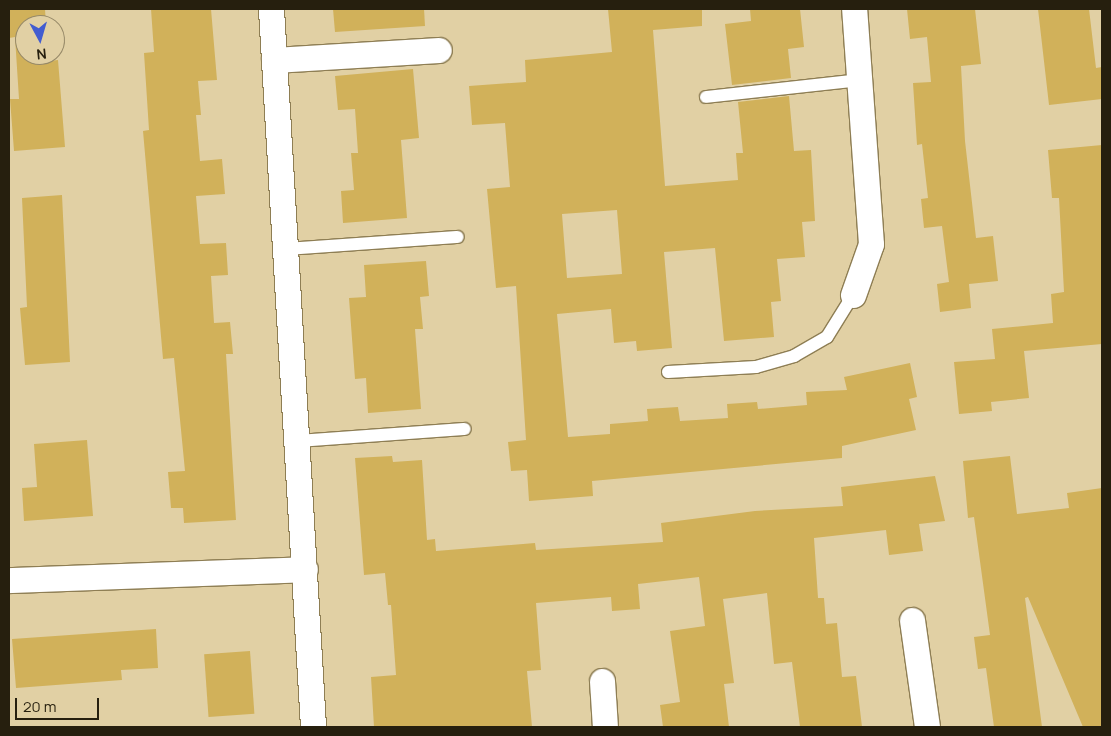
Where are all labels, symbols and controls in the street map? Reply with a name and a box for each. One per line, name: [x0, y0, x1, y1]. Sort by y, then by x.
north arrow: [15, 15, 65, 65]
text: N: [36, 44, 48, 64]
scale bar: [18, 688, 101, 720]
text: 20 m: [23, 696, 56, 717]

